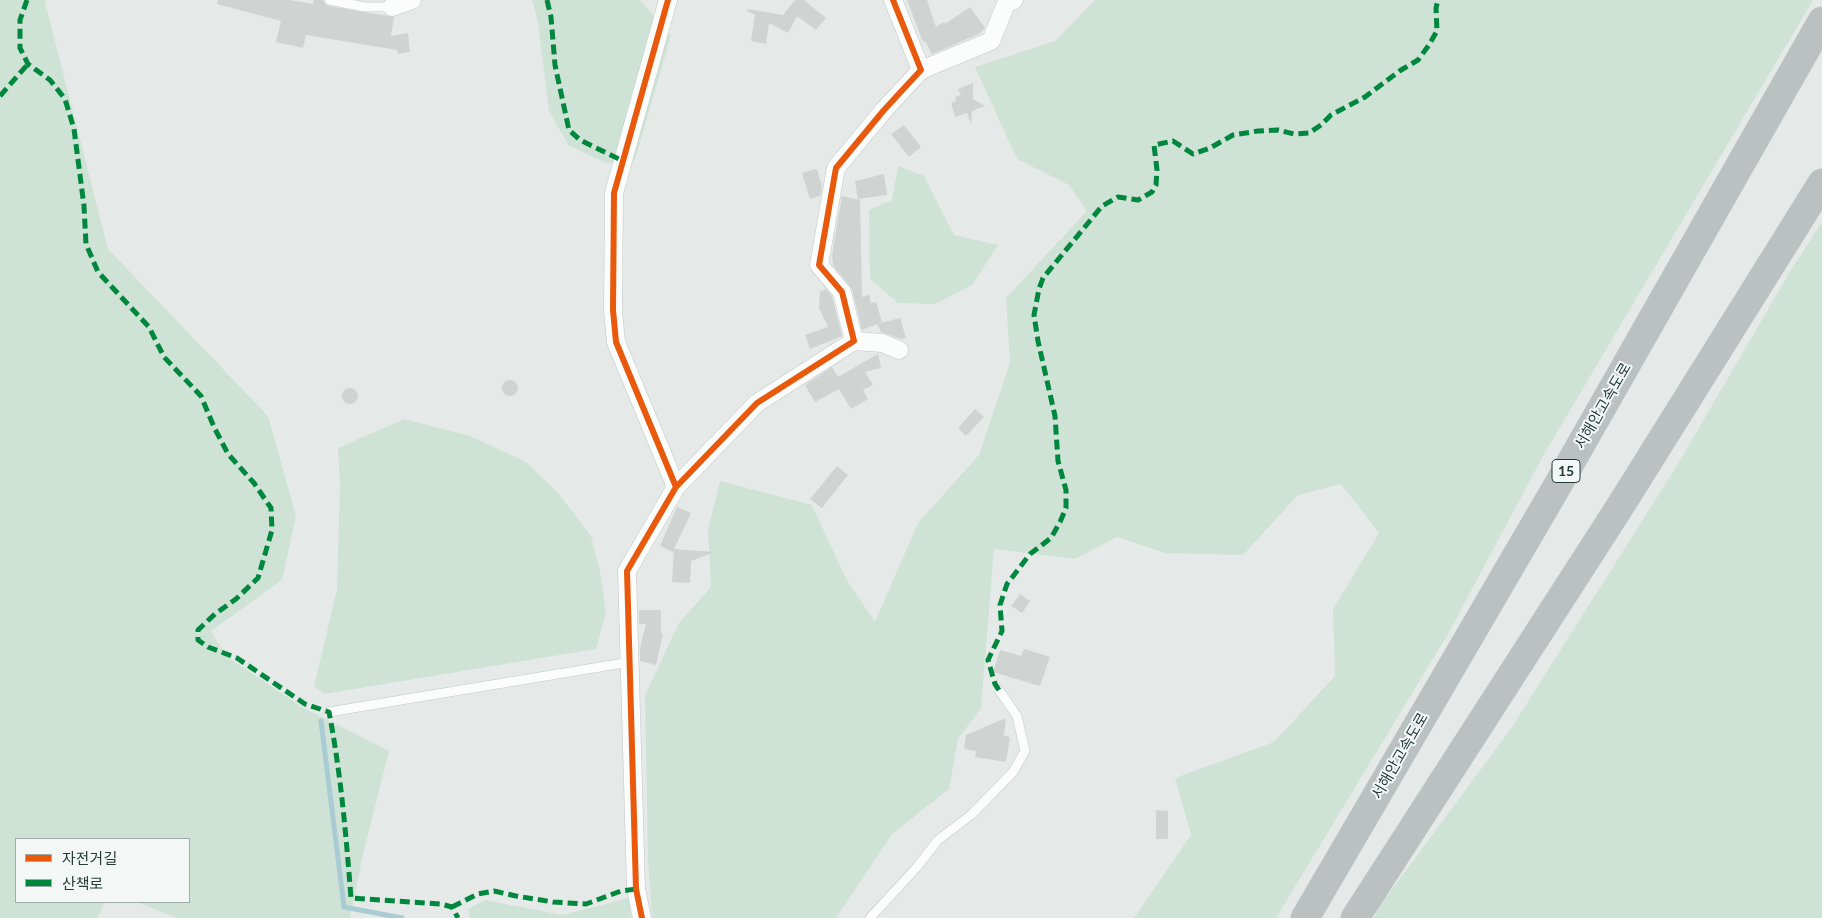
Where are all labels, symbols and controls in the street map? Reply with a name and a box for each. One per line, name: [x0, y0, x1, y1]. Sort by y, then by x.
street label: 서해안고속도로: [1571, 360, 1635, 452]
road number: 15: [1552, 460, 1580, 482]
street label: 서해안고속도로: [1368, 710, 1432, 802]
legend: [15, 838, 190, 903]
text: 자전거길: [62, 849, 117, 867]
text: 산책로: [62, 874, 103, 892]

